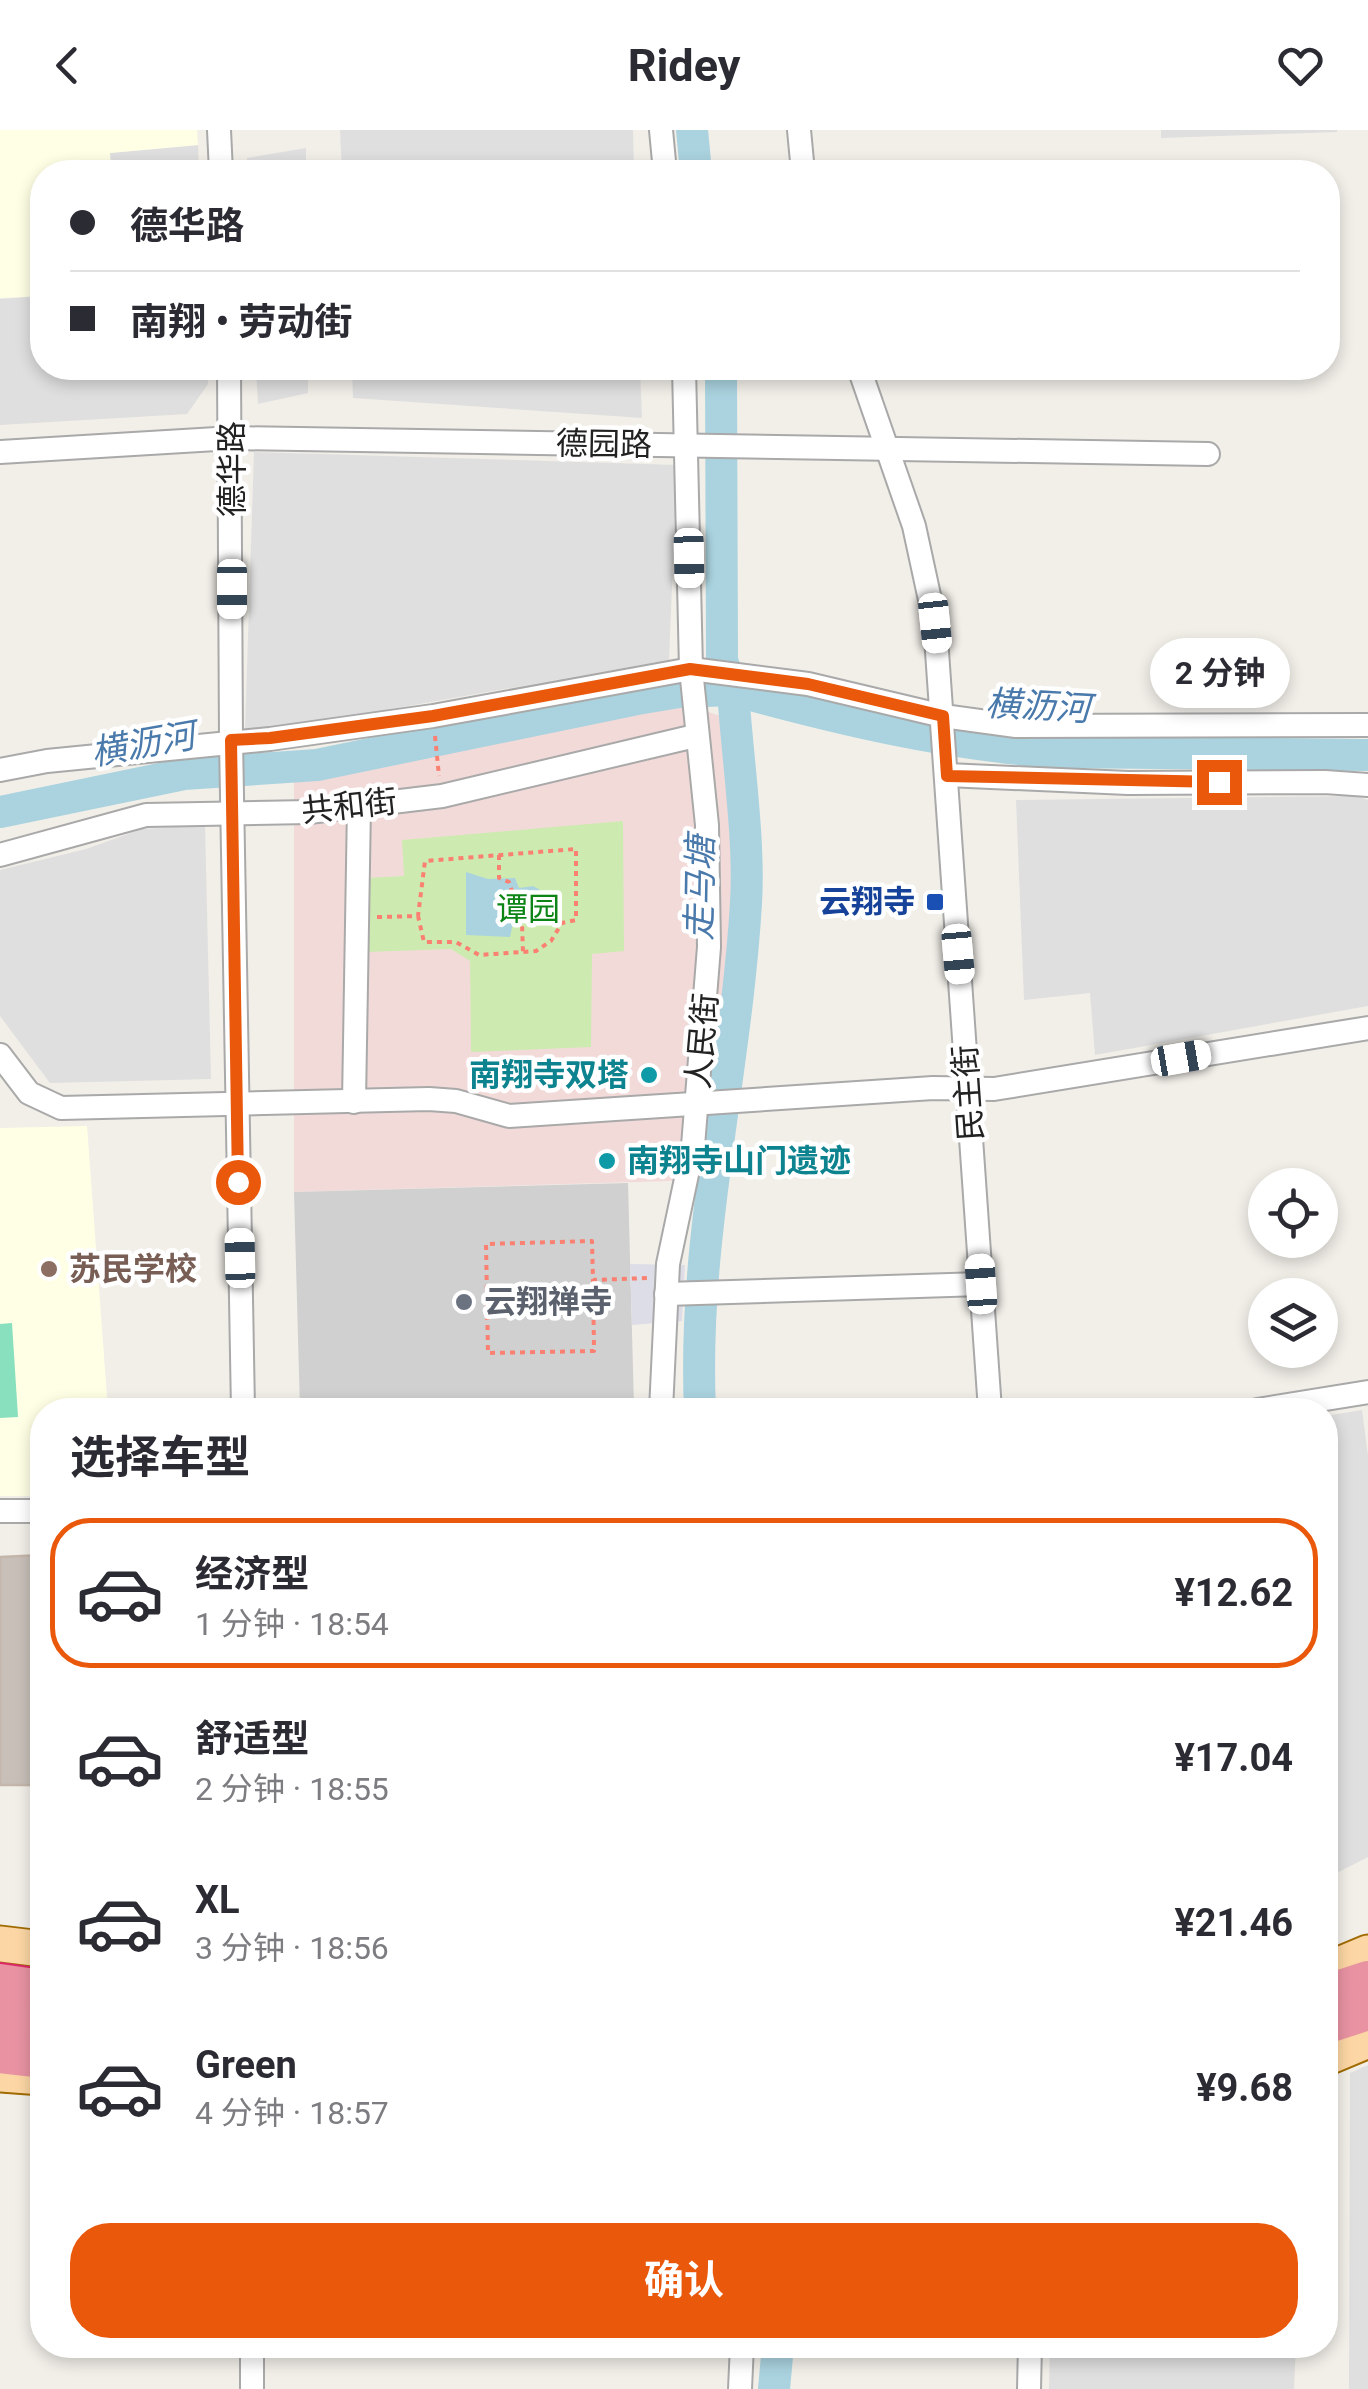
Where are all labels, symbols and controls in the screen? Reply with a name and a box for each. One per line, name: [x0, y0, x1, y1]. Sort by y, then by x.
icon: back: [40, 38, 95, 93]
icon: heart: [1273, 38, 1328, 93]
text: Ridey: [628, 39, 740, 92]
text: 德华路: [130, 204, 244, 248]
text: 南翔 • 劳动街: [130, 300, 353, 344]
street label: 德华路: [213, 421, 251, 517]
street label: 德园路: [556, 424, 652, 464]
car: [673, 528, 705, 588]
car: [217, 559, 247, 619]
car: [917, 592, 953, 654]
callout: 2 分钟: [1149, 637, 1289, 707]
text: 2 分钟: [1175, 654, 1265, 692]
water label: 横沥河: [984, 683, 1097, 730]
water label: 横沥河: [88, 714, 204, 774]
route end: [1197, 760, 1242, 805]
street label: 共和街: [299, 782, 399, 830]
water label: 走马塘: [679, 830, 722, 941]
place label: 云翔寺: [819, 883, 915, 921]
park label: 谭园: [496, 890, 560, 928]
marker: 云翔寺: [924, 891, 946, 913]
car: [940, 923, 976, 985]
street label: 人民街: [679, 992, 725, 1090]
car: [1149, 1038, 1213, 1078]
street label: 民主街: [946, 1044, 990, 1142]
place label: 南翔寺双塔: [469, 1056, 629, 1094]
marker: 南翔寺双塔: [638, 1064, 660, 1086]
place label: 南翔寺山门遗迹: [627, 1142, 851, 1180]
marker: 南翔寺山门遗迹: [596, 1150, 618, 1172]
route start: [216, 1160, 261, 1205]
map controls: [1248, 1168, 1338, 1368]
button: locate: [1248, 1168, 1338, 1258]
car: [224, 1228, 256, 1288]
place label: 苏民学校: [69, 1250, 197, 1288]
car: [964, 1253, 998, 1315]
marker: 苏民学校: [38, 1258, 60, 1280]
button: layers: [1248, 1278, 1338, 1368]
place label: 云翔禅寺: [484, 1283, 612, 1321]
marker: 云翔禅寺: [453, 1291, 475, 1313]
text: 选择车型: [70, 1431, 250, 1484]
icon: car: [75, 1548, 165, 1638]
text: 经济型: [195, 1552, 309, 1596]
text: ¥12.62: [1174, 1571, 1293, 1615]
text: 1 分钟 · 18:54: [195, 1605, 389, 1643]
icon: car: [75, 1713, 165, 1803]
text: 舒适型: [195, 1717, 309, 1761]
text: ¥17.04: [1174, 1736, 1293, 1780]
text: 2 分钟 · 18:55: [195, 1770, 389, 1808]
icon: car: [75, 1878, 165, 1968]
text: XL: [195, 1878, 240, 1922]
text: ¥21.46: [1174, 1901, 1293, 1945]
text: 3 分钟 · 18:56: [195, 1929, 389, 1967]
icon: car: [75, 2043, 165, 2133]
text: Green: [195, 2043, 297, 2087]
text: ¥9.68: [1196, 2066, 1293, 2110]
text: 4 分钟 · 18:57: [195, 2094, 389, 2132]
button: 确认: [70, 2223, 1298, 2338]

